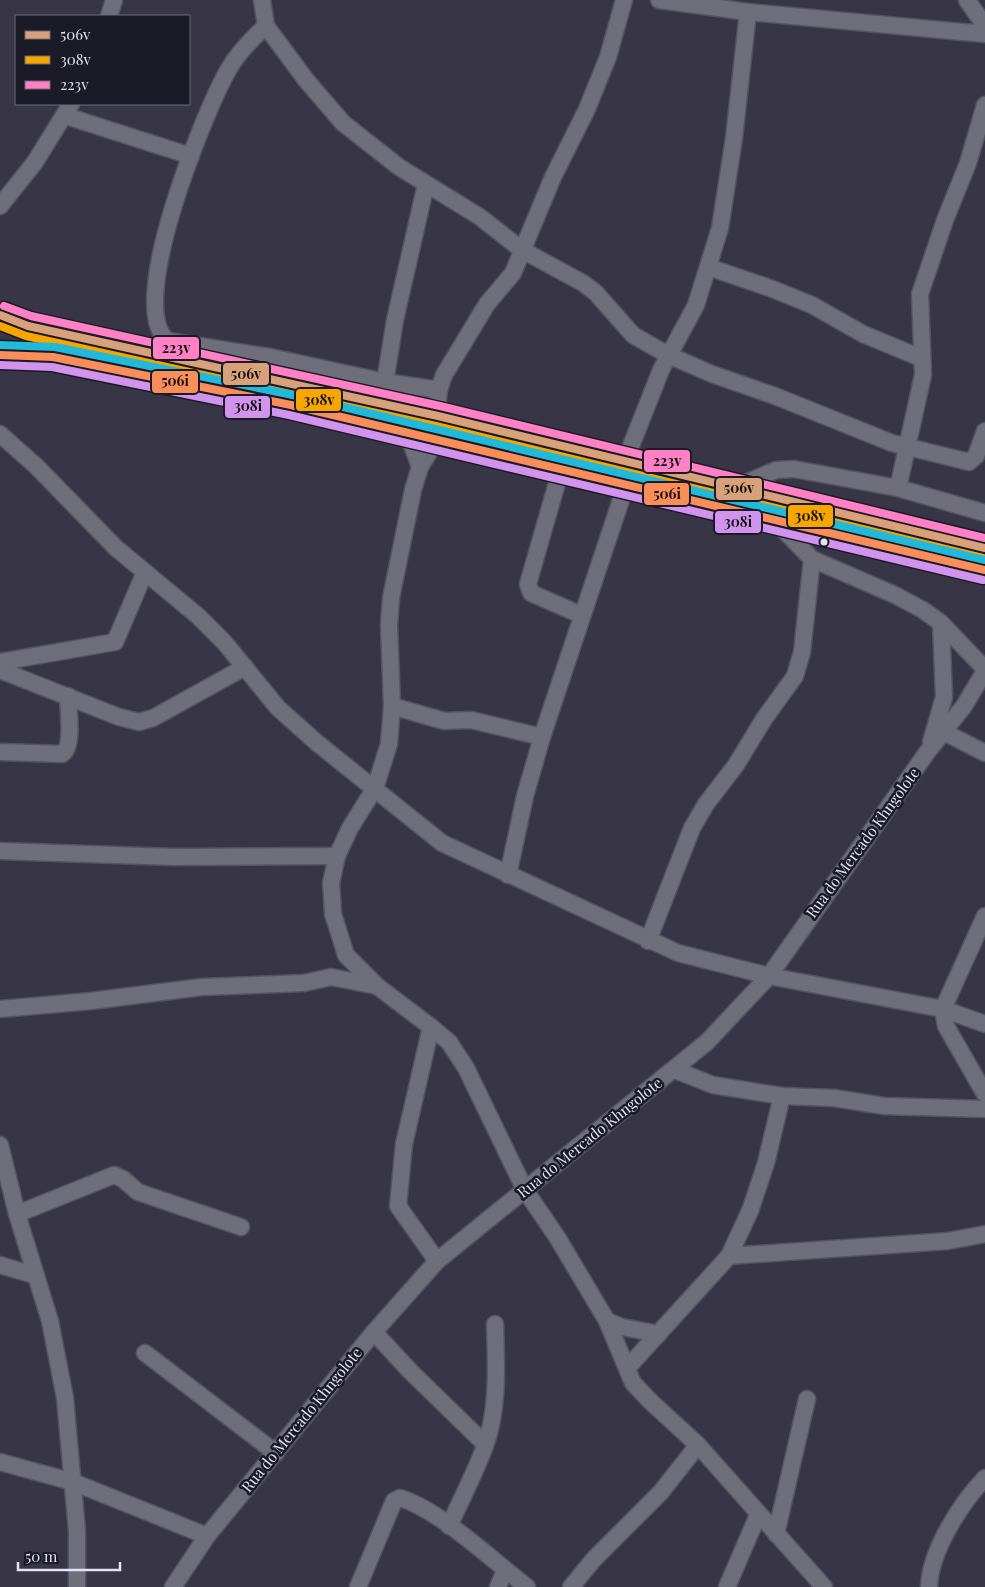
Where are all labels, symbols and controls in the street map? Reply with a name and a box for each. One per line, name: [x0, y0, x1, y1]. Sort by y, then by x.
legend: [15, 15, 190, 105]
text: 506v: [60, 24, 91, 44]
text: 308v: [60, 49, 92, 69]
text: 223v: [60, 74, 89, 94]
line badge: 223v: [152, 336, 200, 360]
text: 223v: [162, 338, 191, 357]
line badge: 506v: [222, 362, 270, 386]
text: 506v: [231, 364, 262, 383]
line badge: 506i: [151, 370, 199, 394]
text: 506i: [161, 371, 189, 390]
line badge: 308v: [295, 388, 342, 412]
text: 308v: [304, 390, 335, 409]
line badge: 308i: [224, 395, 271, 419]
text: 308i: [234, 396, 263, 415]
line badge: 223v: [643, 449, 691, 473]
text: 223v: [653, 451, 682, 470]
line badge: 506v: [715, 477, 763, 501]
text: 506v: [724, 478, 755, 497]
line badge: 506i: [643, 482, 690, 506]
text: 506i: [653, 484, 681, 503]
line badge: 308v: [787, 504, 834, 528]
text: 308v: [795, 506, 826, 525]
line badge: 308i: [714, 510, 762, 534]
text: 308i: [724, 512, 753, 531]
unlabelled marker: [819, 537, 829, 547]
street label: Rua do Mercado Khngolote: [801, 763, 923, 921]
street label: Rua do Mercado Khngolote: [513, 1073, 666, 1202]
street label: Rua do Mercado Khngolote: [237, 1343, 366, 1496]
scale bar: [18, 1540, 120, 1572]
text: 50 m: [25, 1546, 58, 1566]

